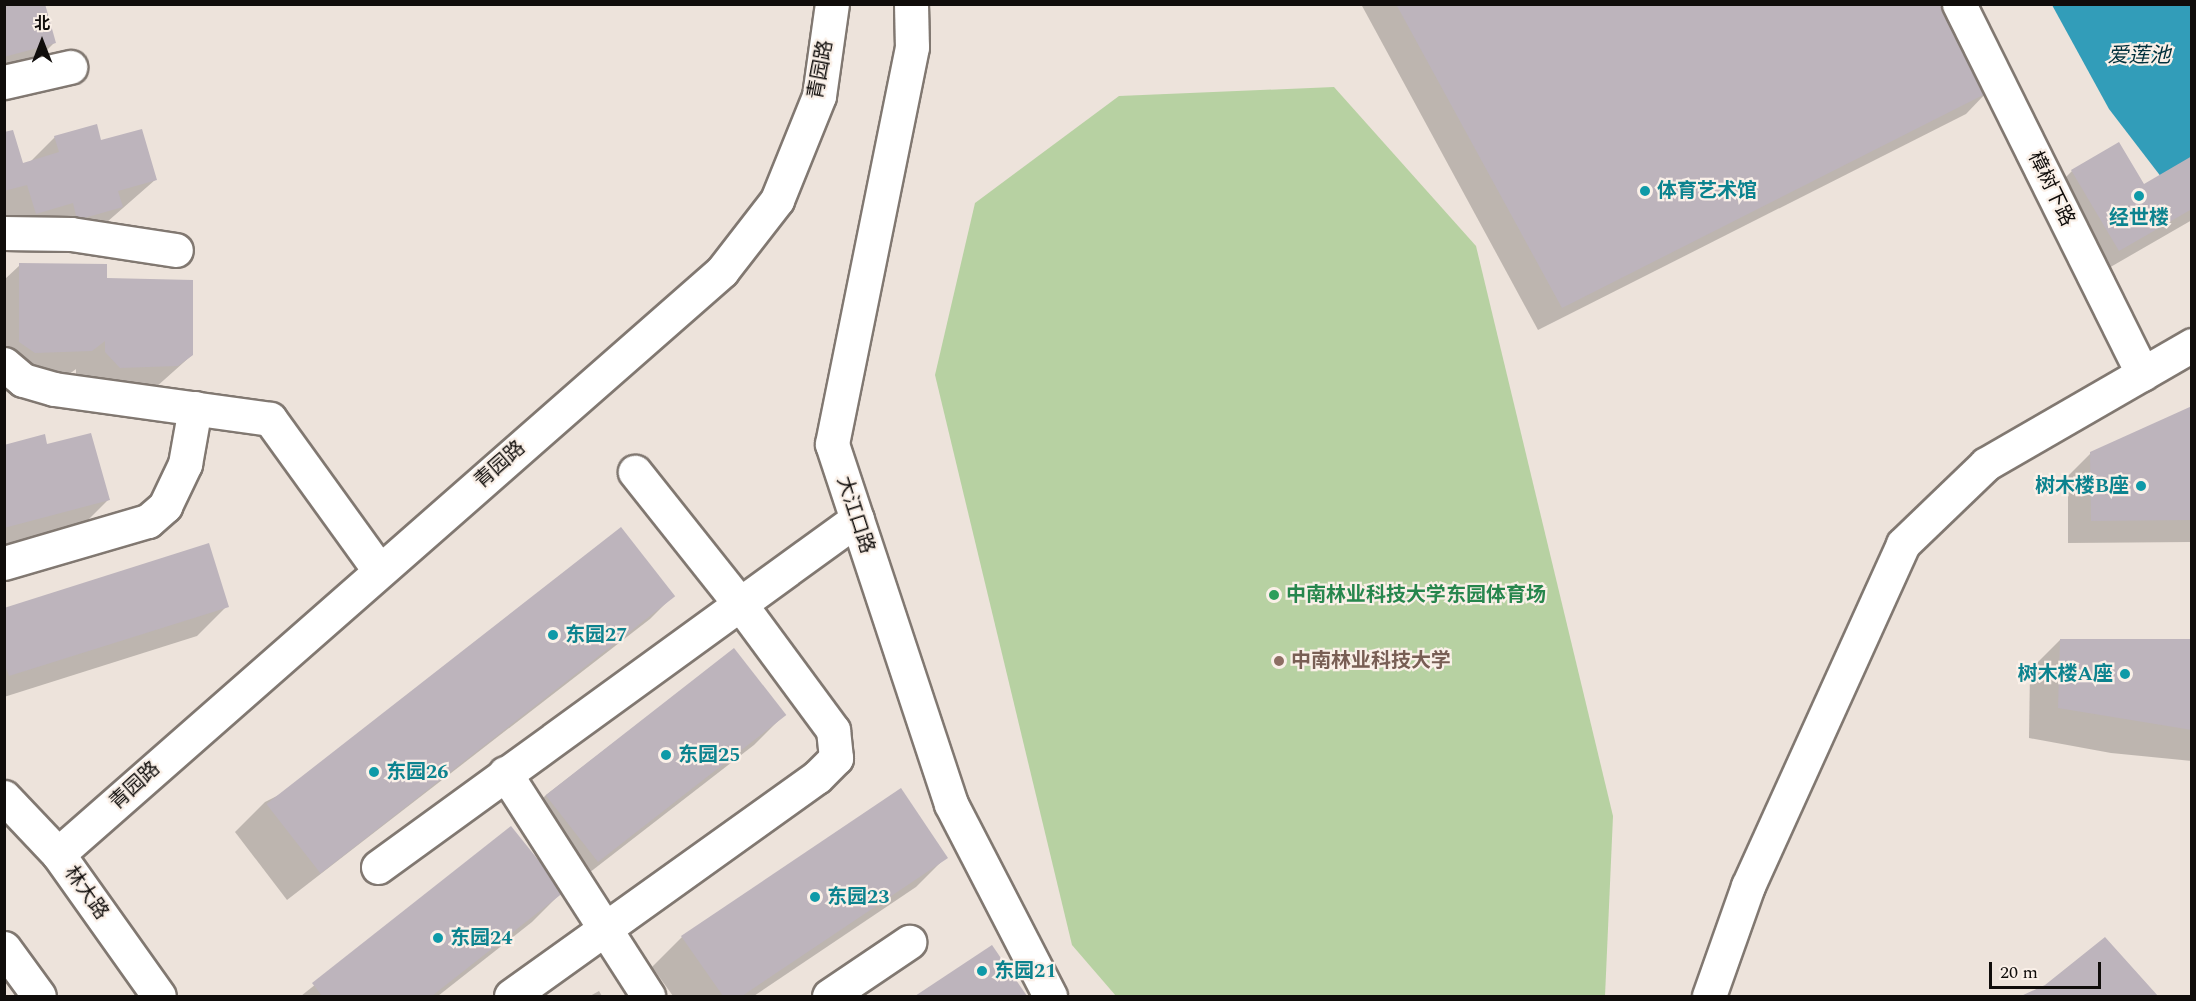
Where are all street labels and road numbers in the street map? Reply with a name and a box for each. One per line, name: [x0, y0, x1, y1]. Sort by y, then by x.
street label: 青园路: [803, 38, 839, 102]
street label: 樟树下路: [2023, 148, 2079, 230]
street label: 青园路: [469, 436, 531, 494]
street label: 大江口路: [831, 473, 879, 557]
street label: 青园路: [105, 757, 165, 815]
street label: 林大路: [59, 862, 113, 924]

